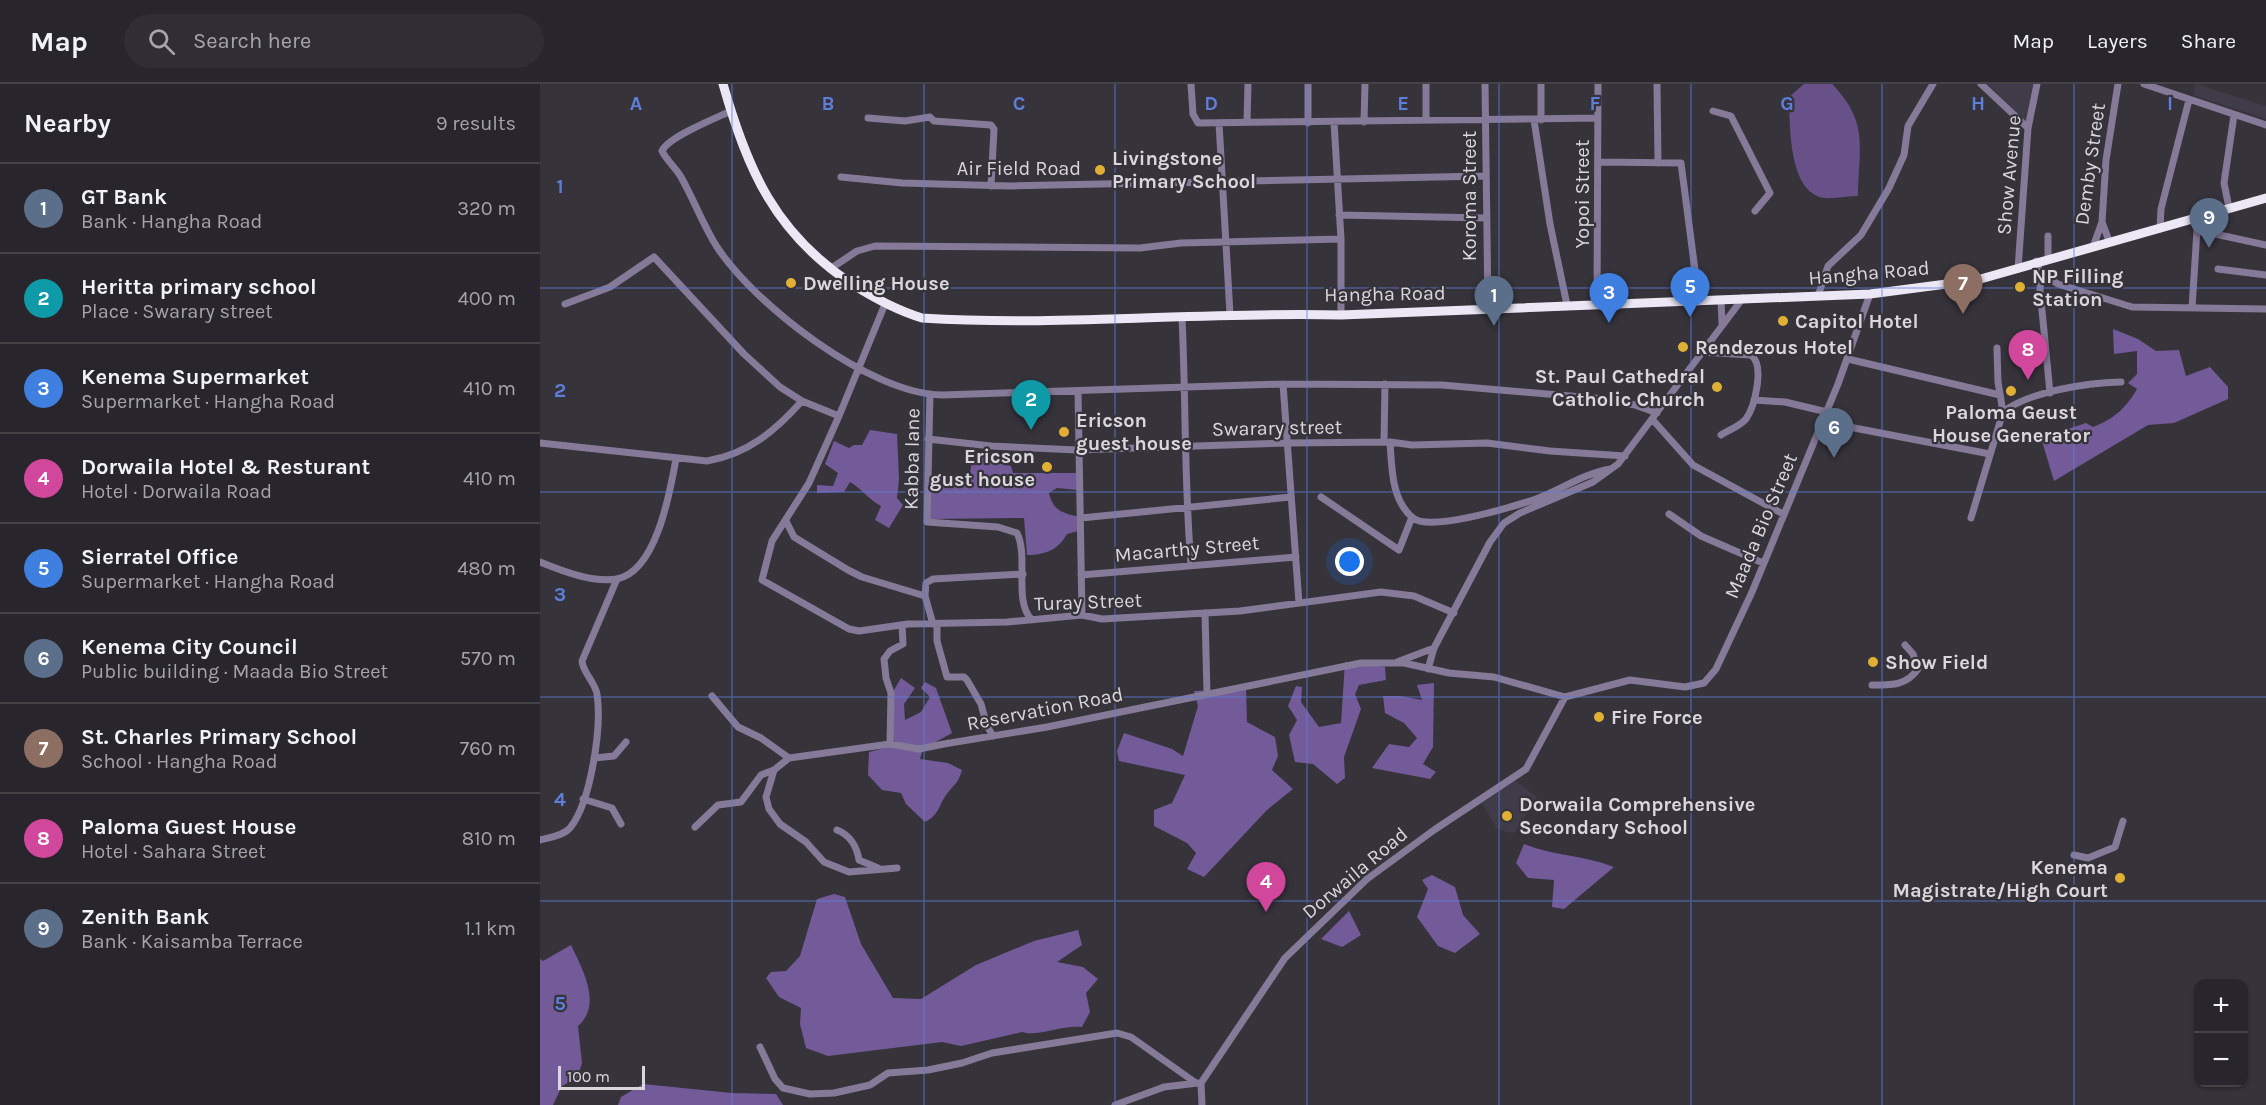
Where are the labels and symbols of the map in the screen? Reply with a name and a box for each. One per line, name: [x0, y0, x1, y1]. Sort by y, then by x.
text: A: [630, 92, 643, 115]
text: B: [822, 92, 834, 115]
text: C: [1013, 92, 1025, 115]
text: D: [1204, 92, 1218, 115]
text: E: [1397, 92, 1409, 115]
text: F: [1590, 92, 1601, 115]
text: G: [1780, 92, 1794, 115]
text: H: [1971, 92, 1985, 115]
text: I: [2167, 92, 2173, 115]
street label: Demby Street: [2070, 101, 2110, 227]
street label: Show Avenue: [1992, 114, 2026, 236]
street label: Koroma Street: [1458, 130, 1481, 261]
street label: Yopoi Street: [1571, 139, 1594, 248]
place label: Livingstone Primary School: [1112, 147, 1256, 193]
street label: Air Field Road: [957, 157, 1081, 180]
marker: Livingstone Primary School: [1093, 163, 1107, 177]
text: 1: [556, 175, 564, 198]
pin: 9: [2190, 198, 2228, 248]
street label: Hangha Road: [1807, 256, 1931, 290]
pin: 7: [1944, 264, 1982, 314]
place label: NP Filling Station: [2032, 265, 2124, 311]
pin: 5: [1670, 268, 1710, 317]
place label: Dwelling House: [803, 272, 950, 295]
pin: 3: [1590, 274, 1628, 323]
marker: Dwelling House: [784, 276, 798, 290]
pin: 1: [1474, 276, 1514, 326]
marker: NP Filling Station: [2013, 280, 2027, 294]
street label: Hangha Road: [1324, 281, 1446, 307]
place label: Capitol Hotel: [1795, 310, 1919, 333]
marker: Capitol Hotel: [1776, 314, 1790, 328]
pin: 8: [2008, 330, 2048, 380]
place label: Rendezous Hotel: [1695, 336, 1853, 359]
marker: Rendezous Hotel: [1676, 340, 1690, 354]
place label: St. Paul Cathedral Catholic Church: [1535, 365, 1705, 411]
text: 2: [554, 379, 566, 402]
pin: 2: [1012, 380, 1050, 430]
marker: St. Paul Cathedral Catholic Church: [1710, 380, 1724, 394]
marker: Paloma Geust House Generator: [2004, 384, 2018, 398]
place label: Paloma Geust House Generator: [1932, 401, 2090, 447]
street label: Kabba lane: [900, 408, 924, 510]
pin: 6: [1814, 408, 1854, 458]
place label: Ericson guest house: [1076, 409, 1192, 455]
street label: Swarary street: [1212, 415, 1343, 441]
marker: Ericson guest house: [1057, 425, 1071, 439]
place label: Ericson gust house: [930, 445, 1035, 491]
street label: Maada Bio Street: [1720, 449, 1802, 602]
marker: Ericson gust house: [1040, 460, 1054, 474]
street label: Macarthy Street: [1114, 531, 1261, 567]
your location: [1335, 547, 1364, 576]
text: 3: [554, 583, 566, 606]
street label: Turay Street: [1034, 589, 1143, 615]
place label: Show Field: [1885, 651, 1988, 674]
marker: Show Field: [1866, 655, 1880, 669]
street label: Reservation Road: [965, 683, 1125, 735]
place label: Fire Force: [1611, 706, 1703, 729]
marker: Fire Force: [1592, 710, 1606, 724]
text: 4: [554, 788, 566, 811]
place label: Dorwaila Comprehensive Secondary School: [1519, 793, 1755, 839]
marker: Dorwaila Comprehensive Secondary School: [1500, 809, 1514, 823]
street label: Dorwaila Road: [1298, 822, 1412, 924]
place label: Kenema Magistrate/High Court: [1893, 856, 2108, 902]
pin: 4: [1246, 862, 1286, 912]
marker: Kenema Magistrate/High Court: [2113, 871, 2127, 885]
text: 5: [554, 992, 566, 1015]
scale bar: [558, 1063, 645, 1090]

